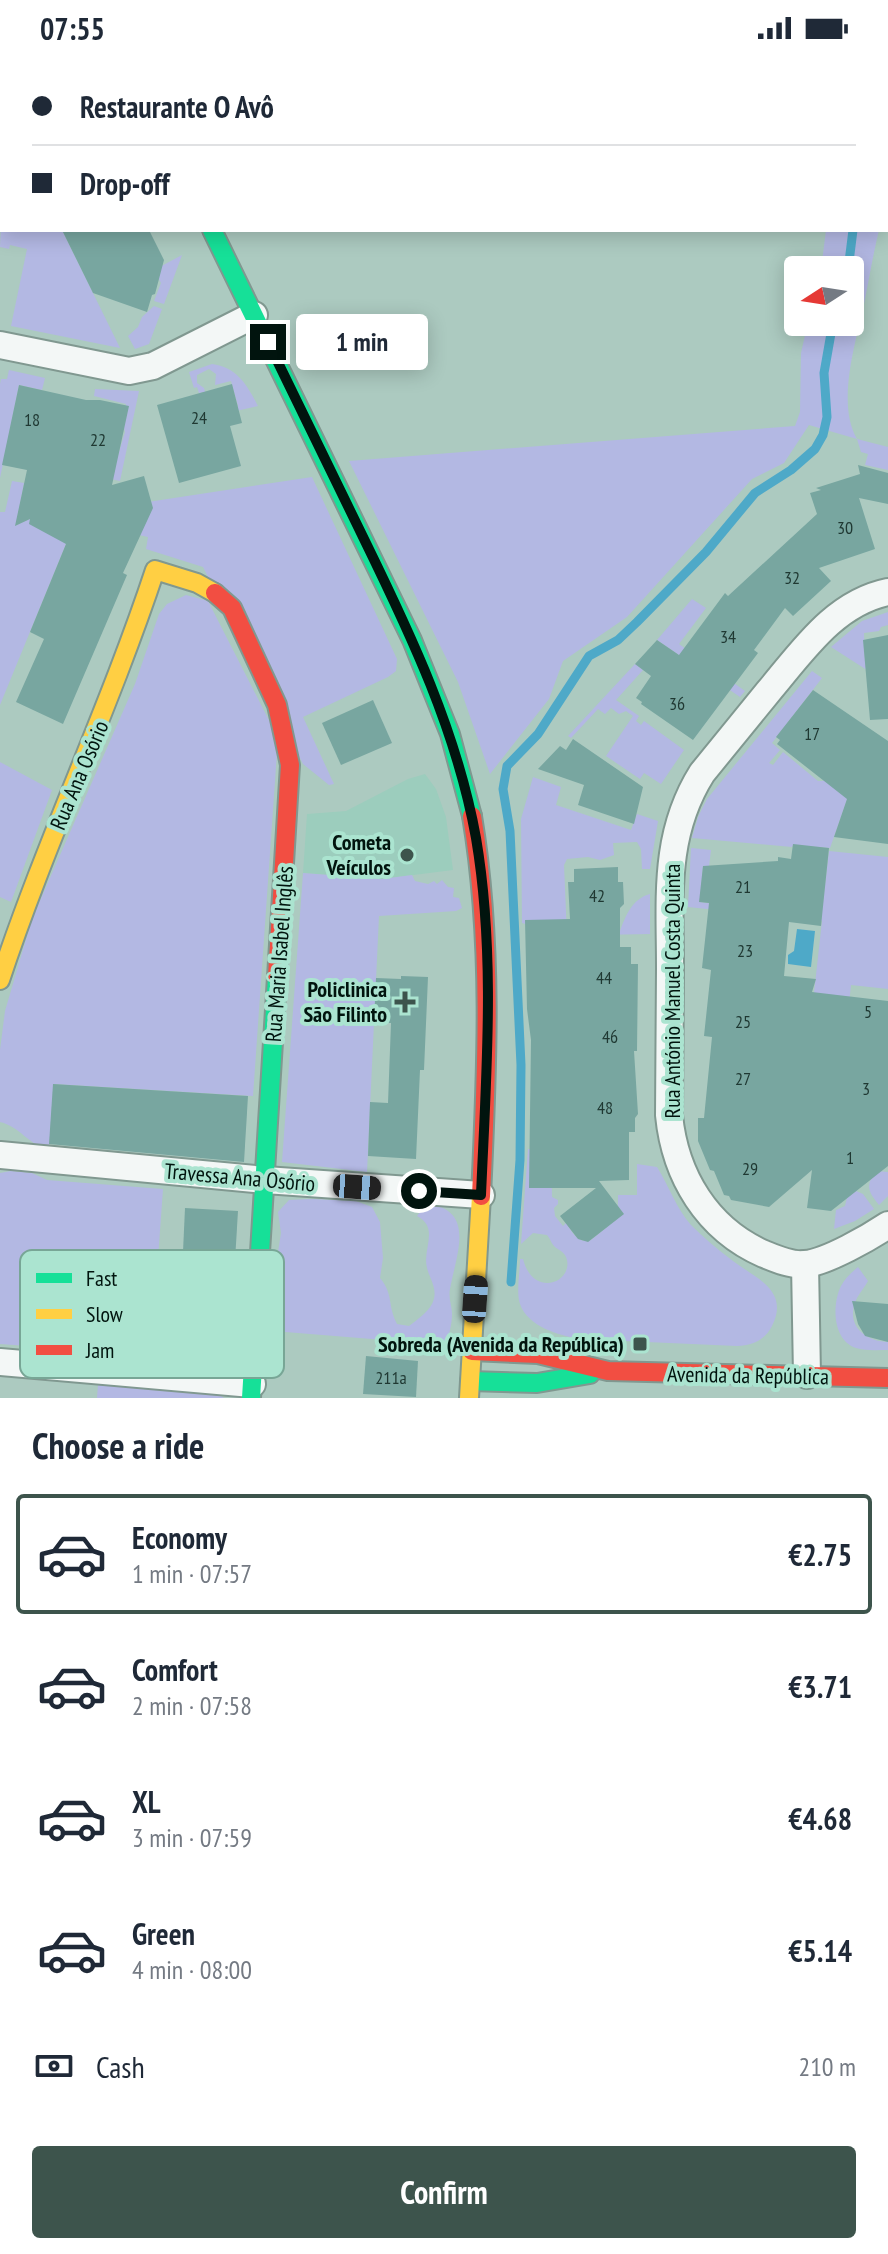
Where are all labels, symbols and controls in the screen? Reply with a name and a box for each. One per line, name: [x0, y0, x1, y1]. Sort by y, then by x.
text: 07:55: [40, 9, 105, 48]
text: Restaurante O Avô: [80, 87, 274, 126]
text: Drop-off: [80, 164, 170, 203]
north arrow: [784, 256, 864, 336]
map controls: [784, 256, 864, 336]
callout: 1 min: [296, 314, 428, 370]
route end: [250, 324, 286, 360]
text: 1 min: [336, 325, 388, 358]
house number: 24: [191, 406, 207, 429]
house number: 18: [24, 408, 40, 431]
house number: 22: [90, 428, 106, 451]
house number: 30: [837, 516, 853, 539]
house number: 32: [784, 566, 800, 589]
house number: 34: [720, 625, 736, 648]
house number: 36: [669, 692, 685, 715]
street label: Rua Ana Osório: [43, 716, 115, 834]
house number: 17: [804, 722, 820, 745]
place label: Cometa Veículos: [326, 828, 391, 881]
marker: Cometa Veículos: [398, 846, 416, 864]
street label: Rua António Manuel Costa Quinta: [658, 864, 686, 1118]
street label: Rua Maria Isabel Inglês: [259, 865, 299, 1043]
house number: 21: [735, 875, 751, 898]
house number: 42: [589, 884, 605, 907]
house number: 23: [737, 939, 753, 962]
house number: 44: [596, 966, 612, 989]
place label: Policlinica São Filinto: [303, 975, 387, 1028]
marker: Policlinica São Filinto: [394, 991, 416, 1013]
house number: 5: [864, 1000, 872, 1023]
house number: 25: [735, 1010, 751, 1033]
house number: 46: [602, 1025, 618, 1048]
house number: 27: [735, 1067, 751, 1090]
house number: 3: [862, 1077, 870, 1100]
house number: 48: [597, 1096, 613, 1119]
house number: 1: [846, 1146, 854, 1169]
street label: Travessa Ana Osório: [164, 1156, 316, 1198]
house number: 29: [742, 1157, 758, 1180]
car: [332, 1173, 382, 1201]
route start: [401, 1173, 437, 1209]
legend: [20, 1250, 284, 1378]
text: Fast: [86, 1264, 117, 1292]
car: [461, 1274, 489, 1324]
text: Slow: [86, 1300, 123, 1328]
place label: Sobreda (Avenida da República): [378, 1330, 624, 1358]
marker: Sobreda (Avenida da República): [631, 1335, 649, 1353]
text: Jam: [85, 1336, 114, 1364]
street label: Avenida da República: [667, 1360, 829, 1390]
house number: 211a: [375, 1366, 407, 1389]
text: Choose a ride: [32, 1422, 204, 1469]
icon: car: [36, 1518, 108, 1590]
text: Economy: [132, 1518, 227, 1557]
text: €2.75: [788, 1535, 852, 1574]
text: 1 min · 07:57: [132, 1557, 252, 1590]
icon: car: [36, 1650, 108, 1722]
text: Comfort: [132, 1650, 218, 1689]
text: €3.71: [788, 1667, 852, 1706]
text: 2 min · 07:58: [132, 1689, 252, 1722]
icon: car: [36, 1782, 108, 1854]
text: XL: [132, 1782, 161, 1821]
text: €4.68: [788, 1799, 852, 1838]
text: 3 min · 07:59: [132, 1821, 252, 1854]
icon: car: [36, 1914, 108, 1986]
text: Green: [132, 1914, 195, 1953]
text: €5.14: [788, 1931, 852, 1970]
text: 4 min · 08:00: [132, 1953, 252, 1986]
icon: cash: [32, 2044, 76, 2088]
text: Cash: [96, 2047, 145, 2086]
text: 210 m: [798, 2050, 856, 2083]
button: Confirm: [32, 2146, 856, 2238]

